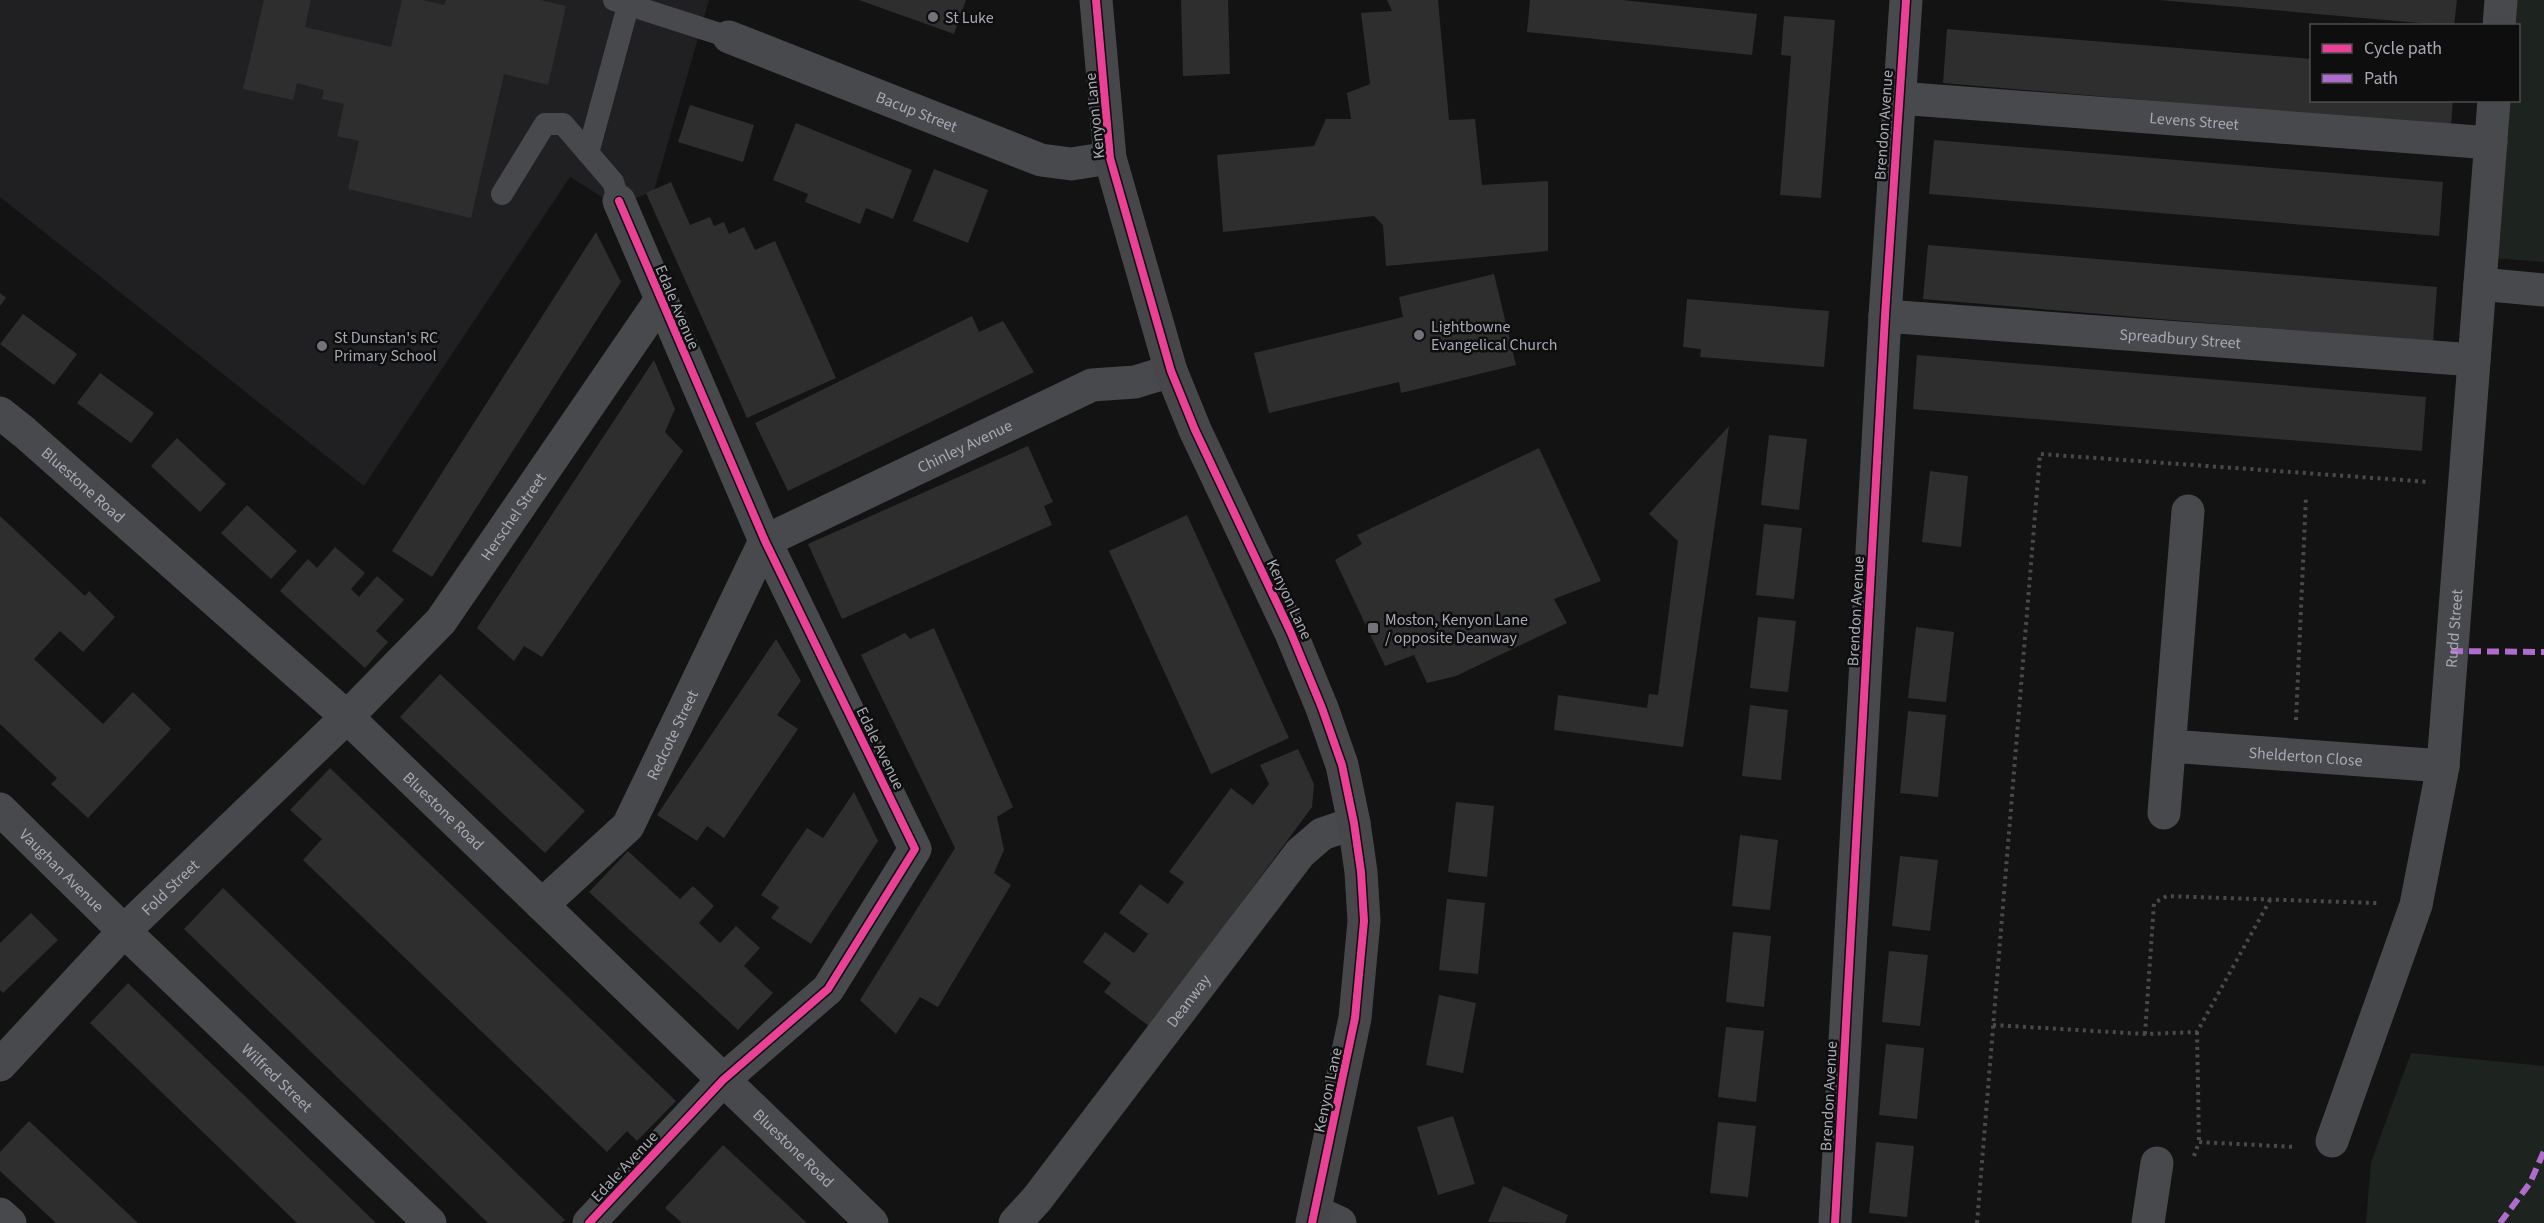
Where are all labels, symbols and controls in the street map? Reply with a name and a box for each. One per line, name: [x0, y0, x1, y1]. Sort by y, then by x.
place label: St Luke: [945, 7, 994, 29]
marker: St Luke: [926, 10, 940, 24]
legend: [2310, 24, 2520, 102]
text: Cycle path: [2364, 36, 2442, 61]
text: Path: [2364, 66, 2398, 91]
street label: Brendon Avenue: [1869, 69, 1899, 181]
street label: Kenyon Lane: [1080, 72, 1110, 160]
street label: Bacup Street: [873, 86, 961, 138]
street label: Levens Street: [2148, 107, 2240, 136]
street label: Edale Avenue: [649, 262, 705, 353]
place label: Lightbowne Evangelical Church: [1431, 316, 1557, 356]
street label: Spreadbury Street: [2118, 324, 2242, 355]
place label: St Dunstan's RC Primary School: [334, 327, 438, 367]
marker: Lightbowne Evangelical Church: [1412, 328, 1426, 342]
marker: St Dunstan's RC Primary School: [315, 339, 329, 353]
street label: Chinley Avenue: [914, 415, 1016, 479]
street label: Bluestone Road: [36, 442, 129, 528]
street label: Herschel Street: [476, 468, 552, 565]
street label: Brendon Avenue: [1842, 555, 1870, 667]
street label: Kenyon Lane: [1261, 556, 1317, 643]
street label: Rudd Street: [2441, 588, 2469, 669]
place label: Moston, Kenyon Lane / opposite Deanway: [1385, 609, 1528, 649]
marker: Moston, Kenyon Lane / opposite Deanway: [1366, 621, 1380, 635]
street label: Redcote Street: [642, 686, 704, 784]
street label: Edale Avenue: [851, 703, 910, 794]
street label: Shelderton Close: [2248, 742, 2363, 772]
street label: Bluestone Road: [398, 767, 489, 855]
street label: Vaughan Avenue: [14, 824, 109, 917]
street label: Fold Street: [137, 854, 205, 921]
street label: Deanway: [1161, 970, 1216, 1032]
street label: Wilfred Street: [236, 1039, 318, 1118]
street label: Brendon Avenue: [1815, 1040, 1843, 1152]
street label: Kenyon Lane: [1308, 1046, 1348, 1135]
street label: Bluestone Road: [748, 1104, 839, 1193]
street label: Edale Avenue: [586, 1126, 663, 1207]

